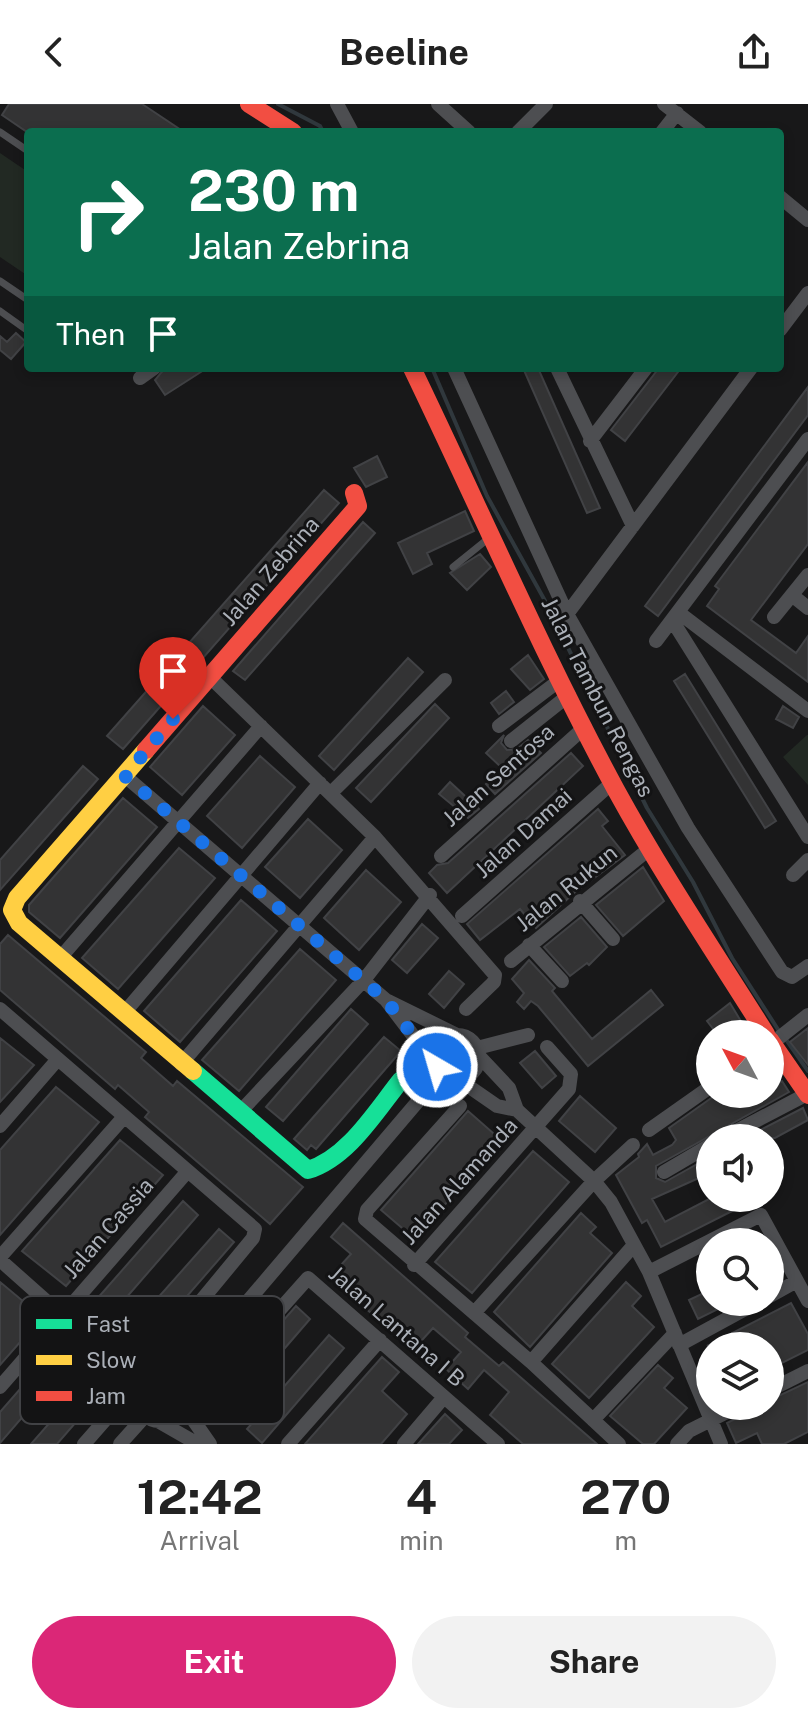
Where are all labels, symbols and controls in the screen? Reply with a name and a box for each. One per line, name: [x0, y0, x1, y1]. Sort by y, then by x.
icon: back: [32, 30, 76, 74]
icon: share: [732, 30, 776, 74]
text: Beeline: [339, 31, 469, 73]
text: 230 m: [188, 158, 360, 224]
icon: right: [56, 160, 160, 264]
text: Jalan Zebrina: [188, 225, 410, 267]
icon: arrive: [141, 312, 185, 356]
text: Then: [56, 316, 125, 352]
street label: Jalan Zebrina: [216, 511, 324, 631]
street label: Jalan Tambun Rengas: [536, 593, 660, 801]
pin: [139, 637, 207, 719]
icon: arrive: [151, 649, 195, 693]
street label: Jalan Sentosa: [437, 718, 559, 832]
street label: Jalan Damai: [469, 783, 577, 883]
street label: Jalan Rukun: [510, 839, 622, 937]
north arrow: [696, 1020, 784, 1108]
map controls: [696, 1020, 784, 1420]
position arrow: [395, 1025, 479, 1109]
street label: Jalan Alamanda: [395, 1112, 523, 1250]
button: sound: [696, 1124, 784, 1212]
street label: Jalan Cassia: [57, 1173, 159, 1283]
button: search: [696, 1228, 784, 1316]
street label: Jalan Lantana I B: [324, 1260, 470, 1392]
legend: [20, 1296, 284, 1424]
text: Fast: [86, 1311, 130, 1337]
button: layers: [696, 1332, 784, 1420]
text: Slow: [86, 1347, 136, 1373]
text: Jam: [86, 1383, 126, 1409]
text: 12:42: [137, 1468, 263, 1525]
text: 4: [406, 1468, 437, 1525]
text: 270: [580, 1468, 671, 1525]
text: Arrival: [160, 1525, 240, 1556]
text: min: [399, 1525, 443, 1556]
text: m: [614, 1525, 637, 1556]
button: Exit: [32, 1616, 396, 1708]
button: Share: [412, 1616, 776, 1708]

